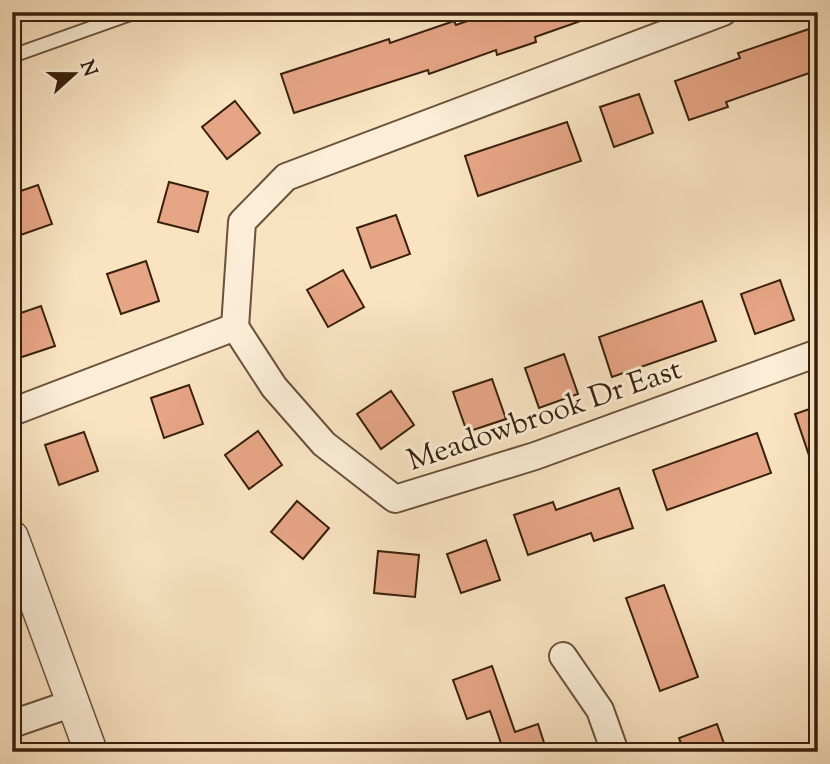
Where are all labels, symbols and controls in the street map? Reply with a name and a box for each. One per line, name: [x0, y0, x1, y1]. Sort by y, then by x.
north arrow: [38, 38, 108, 108]
text: N: [72, 57, 103, 81]
street label: Meadowbrook Dr East: [402, 349, 688, 483]

